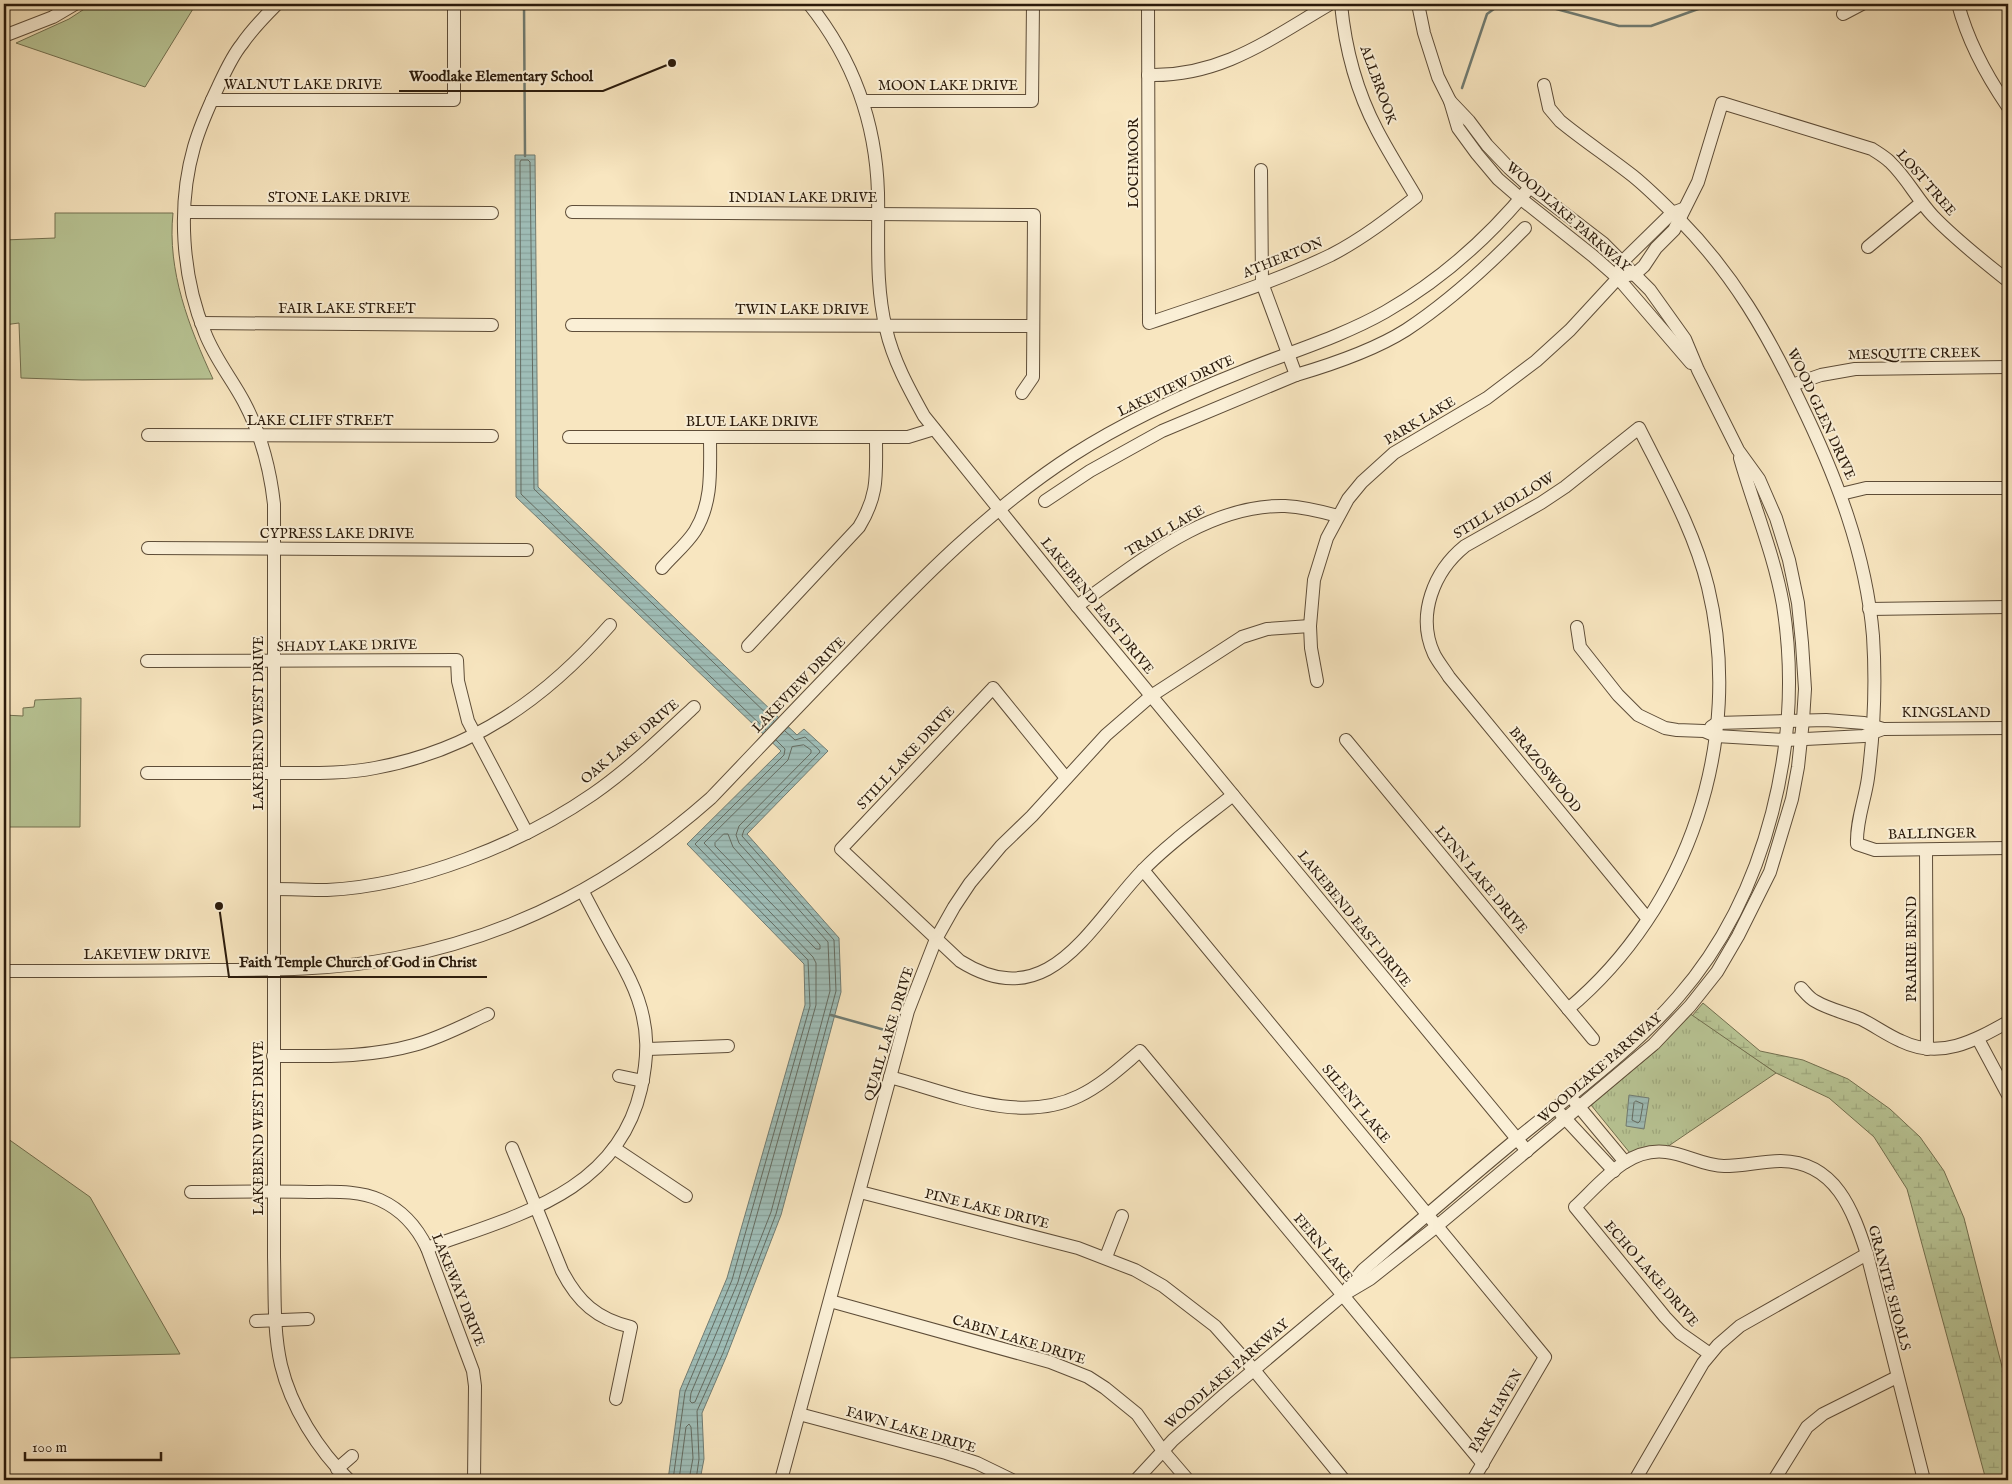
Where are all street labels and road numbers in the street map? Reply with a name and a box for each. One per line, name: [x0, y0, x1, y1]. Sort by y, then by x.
street label: ALLBROOK: [1355, 42, 1401, 127]
street label: WALNUT LAKE DRIVE: [224, 76, 382, 94]
street label: MOON LAKE DRIVE: [878, 77, 1018, 95]
street label: LOCHMOOR: [1125, 117, 1143, 208]
street label: LOST TREE: [1892, 146, 1960, 220]
street label: WOODLAKE PARKWAY: [1502, 158, 1635, 277]
street label: STONE LAKE DRIVE: [268, 189, 411, 207]
street label: INDIAN LAKE DRIVE: [729, 189, 878, 207]
street label: ATHERTON: [1239, 234, 1326, 283]
street label: FAIR LAKE STREET: [278, 300, 417, 318]
street label: TWIN LAKE DRIVE: [735, 301, 869, 319]
street label: MESQUITE CREEK: [1848, 344, 1981, 364]
street label: WOOD GLEN DRIVE: [1783, 345, 1860, 483]
street label: LAKEVIEW DRIVE: [1115, 351, 1238, 421]
street label: PARK LAKE: [1381, 392, 1459, 449]
street label: LAKE CLIFF STREET: [247, 412, 394, 430]
street label: BLUE LAKE DRIVE: [686, 413, 818, 431]
street label: STILL HOLLOW: [1450, 468, 1558, 543]
street label: TRAIL LAKE: [1122, 501, 1208, 561]
street label: CYPRESS LAKE DRIVE: [260, 525, 414, 543]
street label: LAKEBEND EAST DRIVE: [1036, 534, 1158, 678]
street label: LAKEVIEW DRIVE: [748, 633, 850, 737]
street label: LAKEBEND WEST DRIVE: [250, 635, 268, 810]
street label: SHADY LAKE DRIVE: [276, 636, 418, 656]
street label: OAK LAKE DRIVE: [577, 695, 683, 788]
street label: STILL LAKE DRIVE: [853, 702, 959, 814]
street label: KINGSLAND: [1901, 704, 1991, 722]
street label: BRAZOSWOOD: [1505, 723, 1585, 817]
street label: LYNN LAKE DRIVE: [1431, 822, 1532, 938]
street label: BALLINGER: [1888, 824, 1977, 844]
street label: LAKEBEND EAST DRIVE: [1293, 847, 1415, 991]
street label: PRAIRIE BEND: [1903, 896, 1921, 1002]
street label: LAKEVIEW DRIVE: [84, 946, 211, 964]
street label: QUAIL LAKE DRIVE: [860, 964, 918, 1103]
street label: WOODLAKE PARKWAY: [1534, 1008, 1667, 1127]
street label: LAKEBEND WEST DRIVE: [250, 1040, 268, 1215]
street label: SILENT LAKE: [1318, 1061, 1394, 1147]
street label: PINE LAKE DRIVE: [923, 1185, 1051, 1233]
street label: FERN LAKE: [1289, 1210, 1357, 1286]
street label: ECHO LAKE DRIVE: [1600, 1217, 1702, 1331]
street label: GRANITE SHOALS: [1864, 1223, 1914, 1353]
street label: LAKEWAY DRIVE: [427, 1231, 489, 1349]
street label: CABIN LAKE DRIVE: [950, 1311, 1088, 1369]
street label: WOODLAKE PARKWAY: [1161, 1314, 1294, 1433]
street label: PARK HAVEN: [1465, 1366, 1527, 1456]
street label: FAWN LAKE DRIVE: [844, 1403, 978, 1457]

